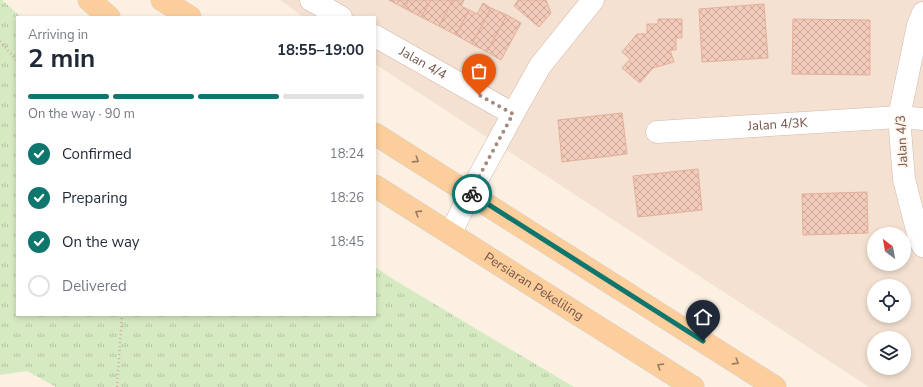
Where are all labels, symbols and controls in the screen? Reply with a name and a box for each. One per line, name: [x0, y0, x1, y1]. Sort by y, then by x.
text: Arriving in: [28, 26, 88, 44]
text: 18:55–19:00: [277, 40, 364, 60]
text: 2 min: [28, 41, 95, 76]
street label: Jalan 4/4: [395, 42, 450, 84]
pin: [462, 54, 496, 95]
icon: bag: [468, 60, 490, 82]
text: On the way · 90 m: [28, 105, 135, 123]
street label: Jalan 4/3K: [746, 114, 809, 135]
street label: Jalan 4/3: [892, 115, 912, 168]
icon: check: [28, 143, 50, 165]
text: Confirmed: [62, 144, 132, 164]
text: 18:24: [330, 145, 364, 163]
one-way arrow: [412, 155, 419, 162]
courier: [452, 174, 492, 214]
icon: bike: [461, 183, 483, 205]
icon: check: [28, 187, 50, 209]
text: Preparing: [62, 188, 127, 208]
text: 18:26: [330, 189, 364, 207]
one-way arrow: [415, 210, 422, 217]
north arrow: [867, 227, 911, 271]
map controls: [867, 227, 911, 375]
icon: check: [28, 231, 50, 253]
text: On the way: [62, 232, 140, 252]
text: 18:45: [330, 233, 364, 251]
street label: Persiaran Pekeliling: [481, 248, 587, 325]
text: Delivered: [62, 276, 127, 296]
button: locate: [867, 279, 911, 323]
pin: [686, 300, 720, 341]
icon: home: [692, 306, 714, 328]
button: layers: [867, 331, 911, 375]
one-way arrow: [732, 358, 739, 365]
one-way arrow: [657, 363, 664, 371]

